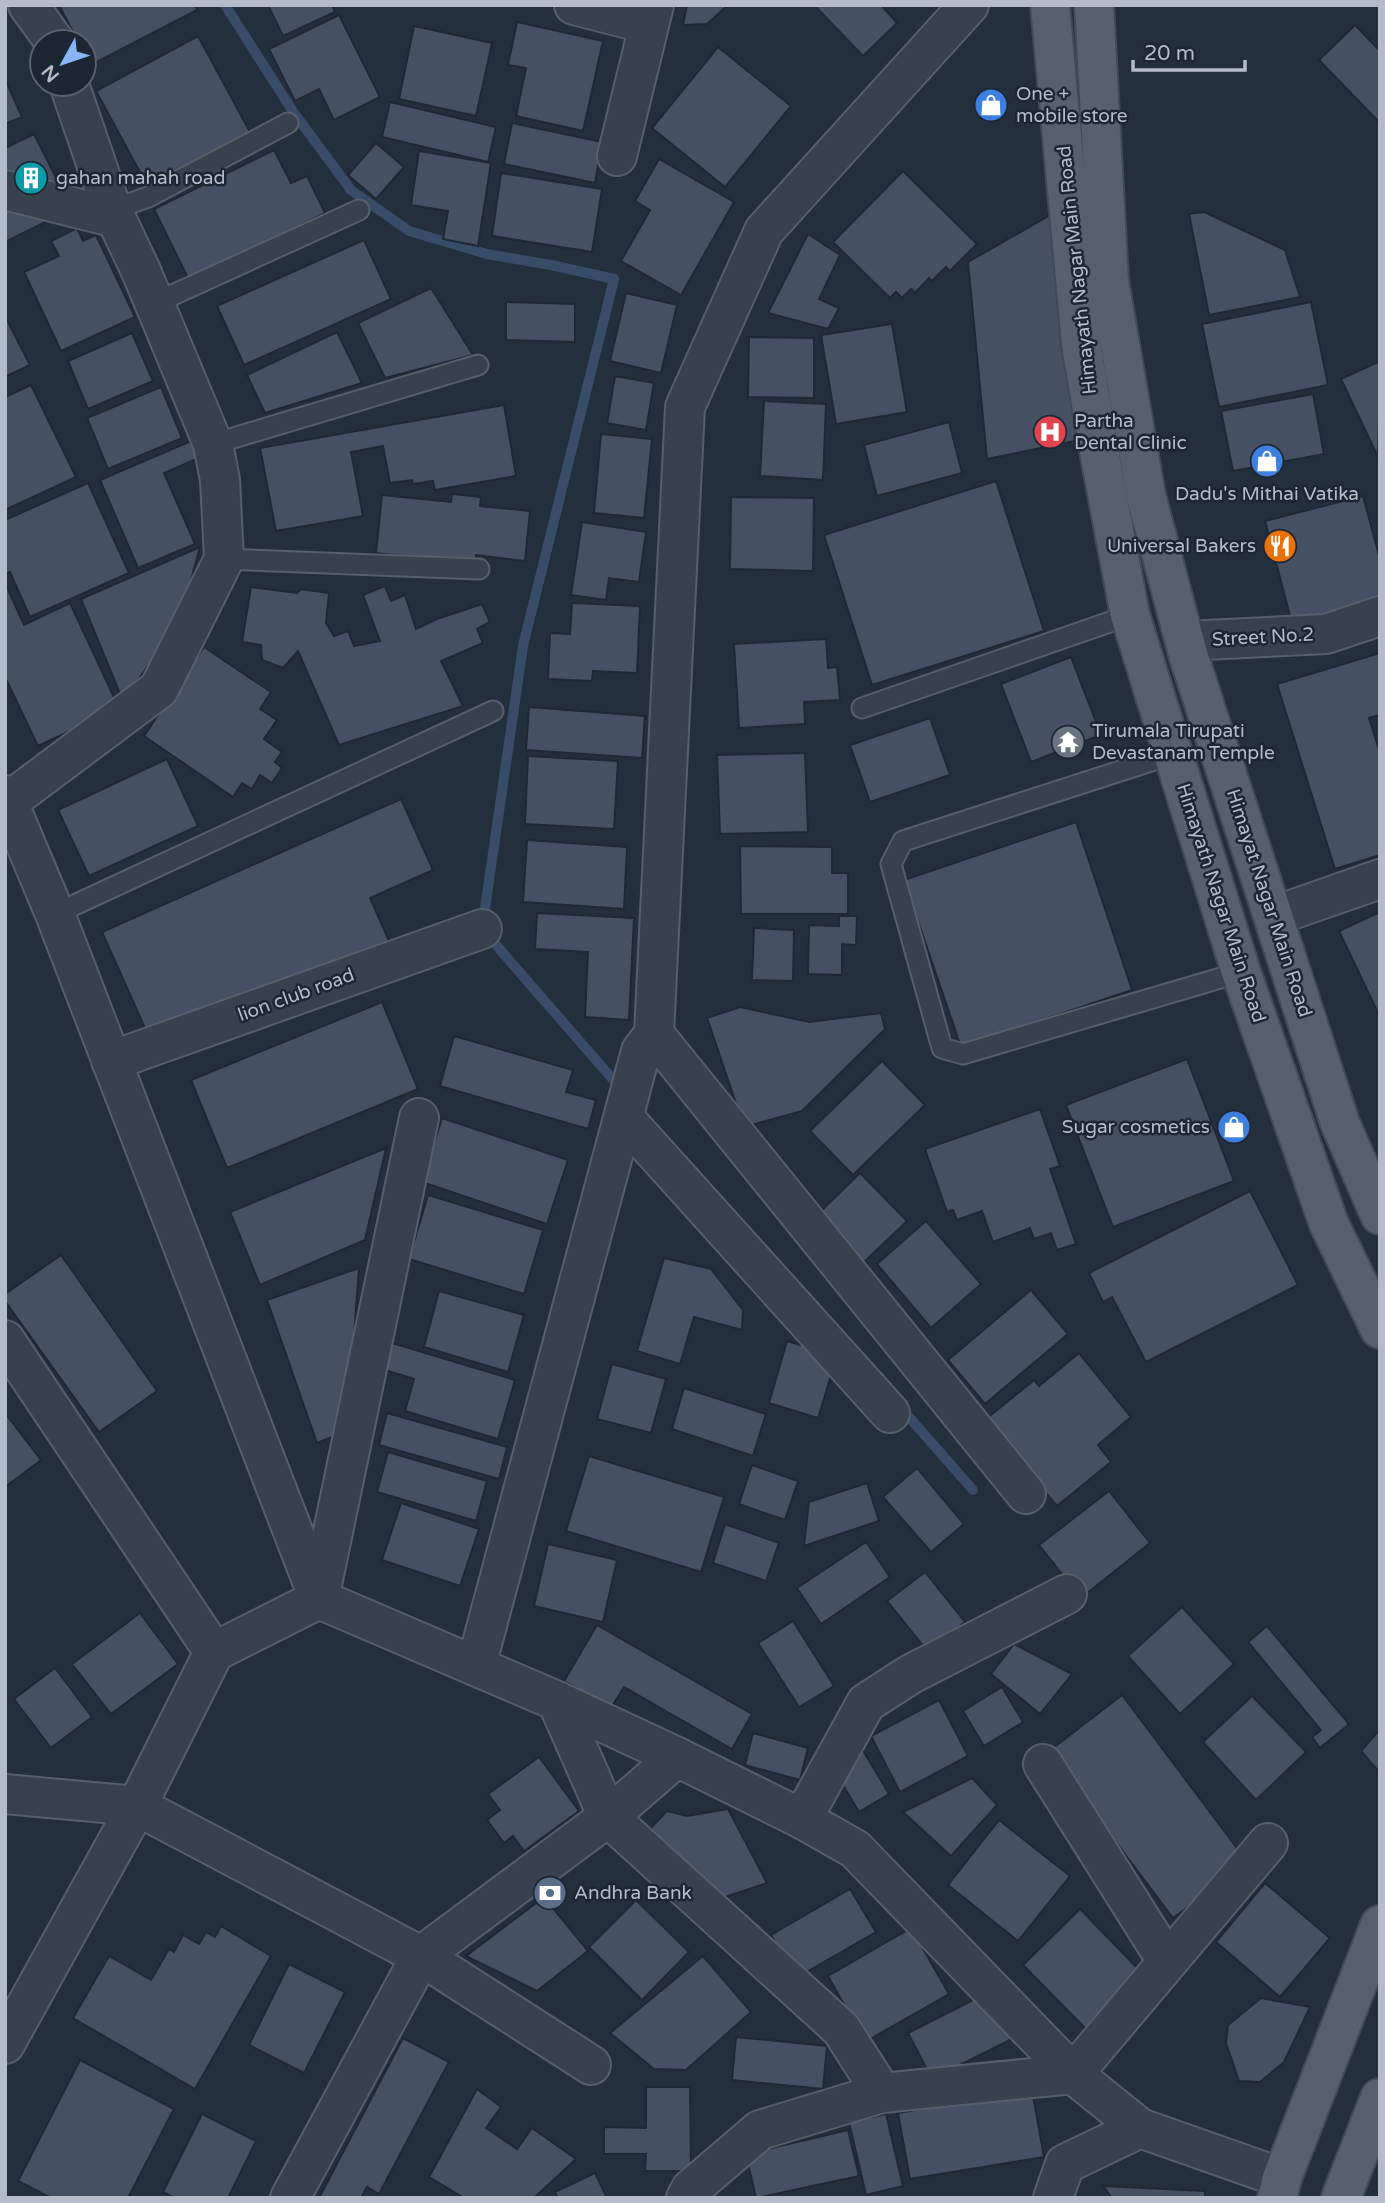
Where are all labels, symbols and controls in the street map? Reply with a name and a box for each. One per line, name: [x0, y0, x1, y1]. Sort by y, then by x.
north arrow: [28, 28, 98, 98]
scale bar: [1133, 28, 1245, 72]
text: 20 m: [1144, 41, 1195, 66]
text: N: [37, 60, 64, 86]
place label: One + mobile store: [1016, 83, 1128, 127]
shop icon: One + mobile store: [972, 86, 1010, 124]
street label: Himayath Nagar Main Road: [1053, 145, 1101, 395]
building icon: gahan mahah road: [12, 159, 50, 197]
place label: gahan mahah road: [56, 167, 226, 189]
place label: Partha Dental Clinic: [1074, 410, 1187, 454]
hospital icon: Partha Dental Clinic: [1031, 413, 1069, 451]
shop icon: Dadu's Mithai Vatika: [1248, 442, 1286, 480]
place label: Dadu's Mithai Vatika: [1175, 483, 1359, 505]
restaurant icon: Universal Bakers: [1261, 527, 1299, 565]
place label: Universal Bakers: [1107, 535, 1256, 557]
street label: Street No.2: [1211, 623, 1315, 651]
place label: Tirumala Tirupati Devastanam Temple: [1092, 720, 1275, 764]
temple icon: Tirumala Tirupati Devastanam Temple: [1049, 723, 1087, 761]
street label: Himayath Nagar Main Road: [1172, 781, 1270, 1025]
street label: Himayat Nagar Main Road: [1222, 786, 1316, 1020]
street label: lion club road: [235, 964, 357, 1026]
shop icon: Sugar cosmetics: [1215, 1108, 1253, 1146]
place label: Sugar cosmetics: [1062, 1116, 1210, 1138]
bank icon: Andhra Bank: [531, 1874, 569, 1912]
place label: Andhra Bank: [574, 1882, 692, 1904]

